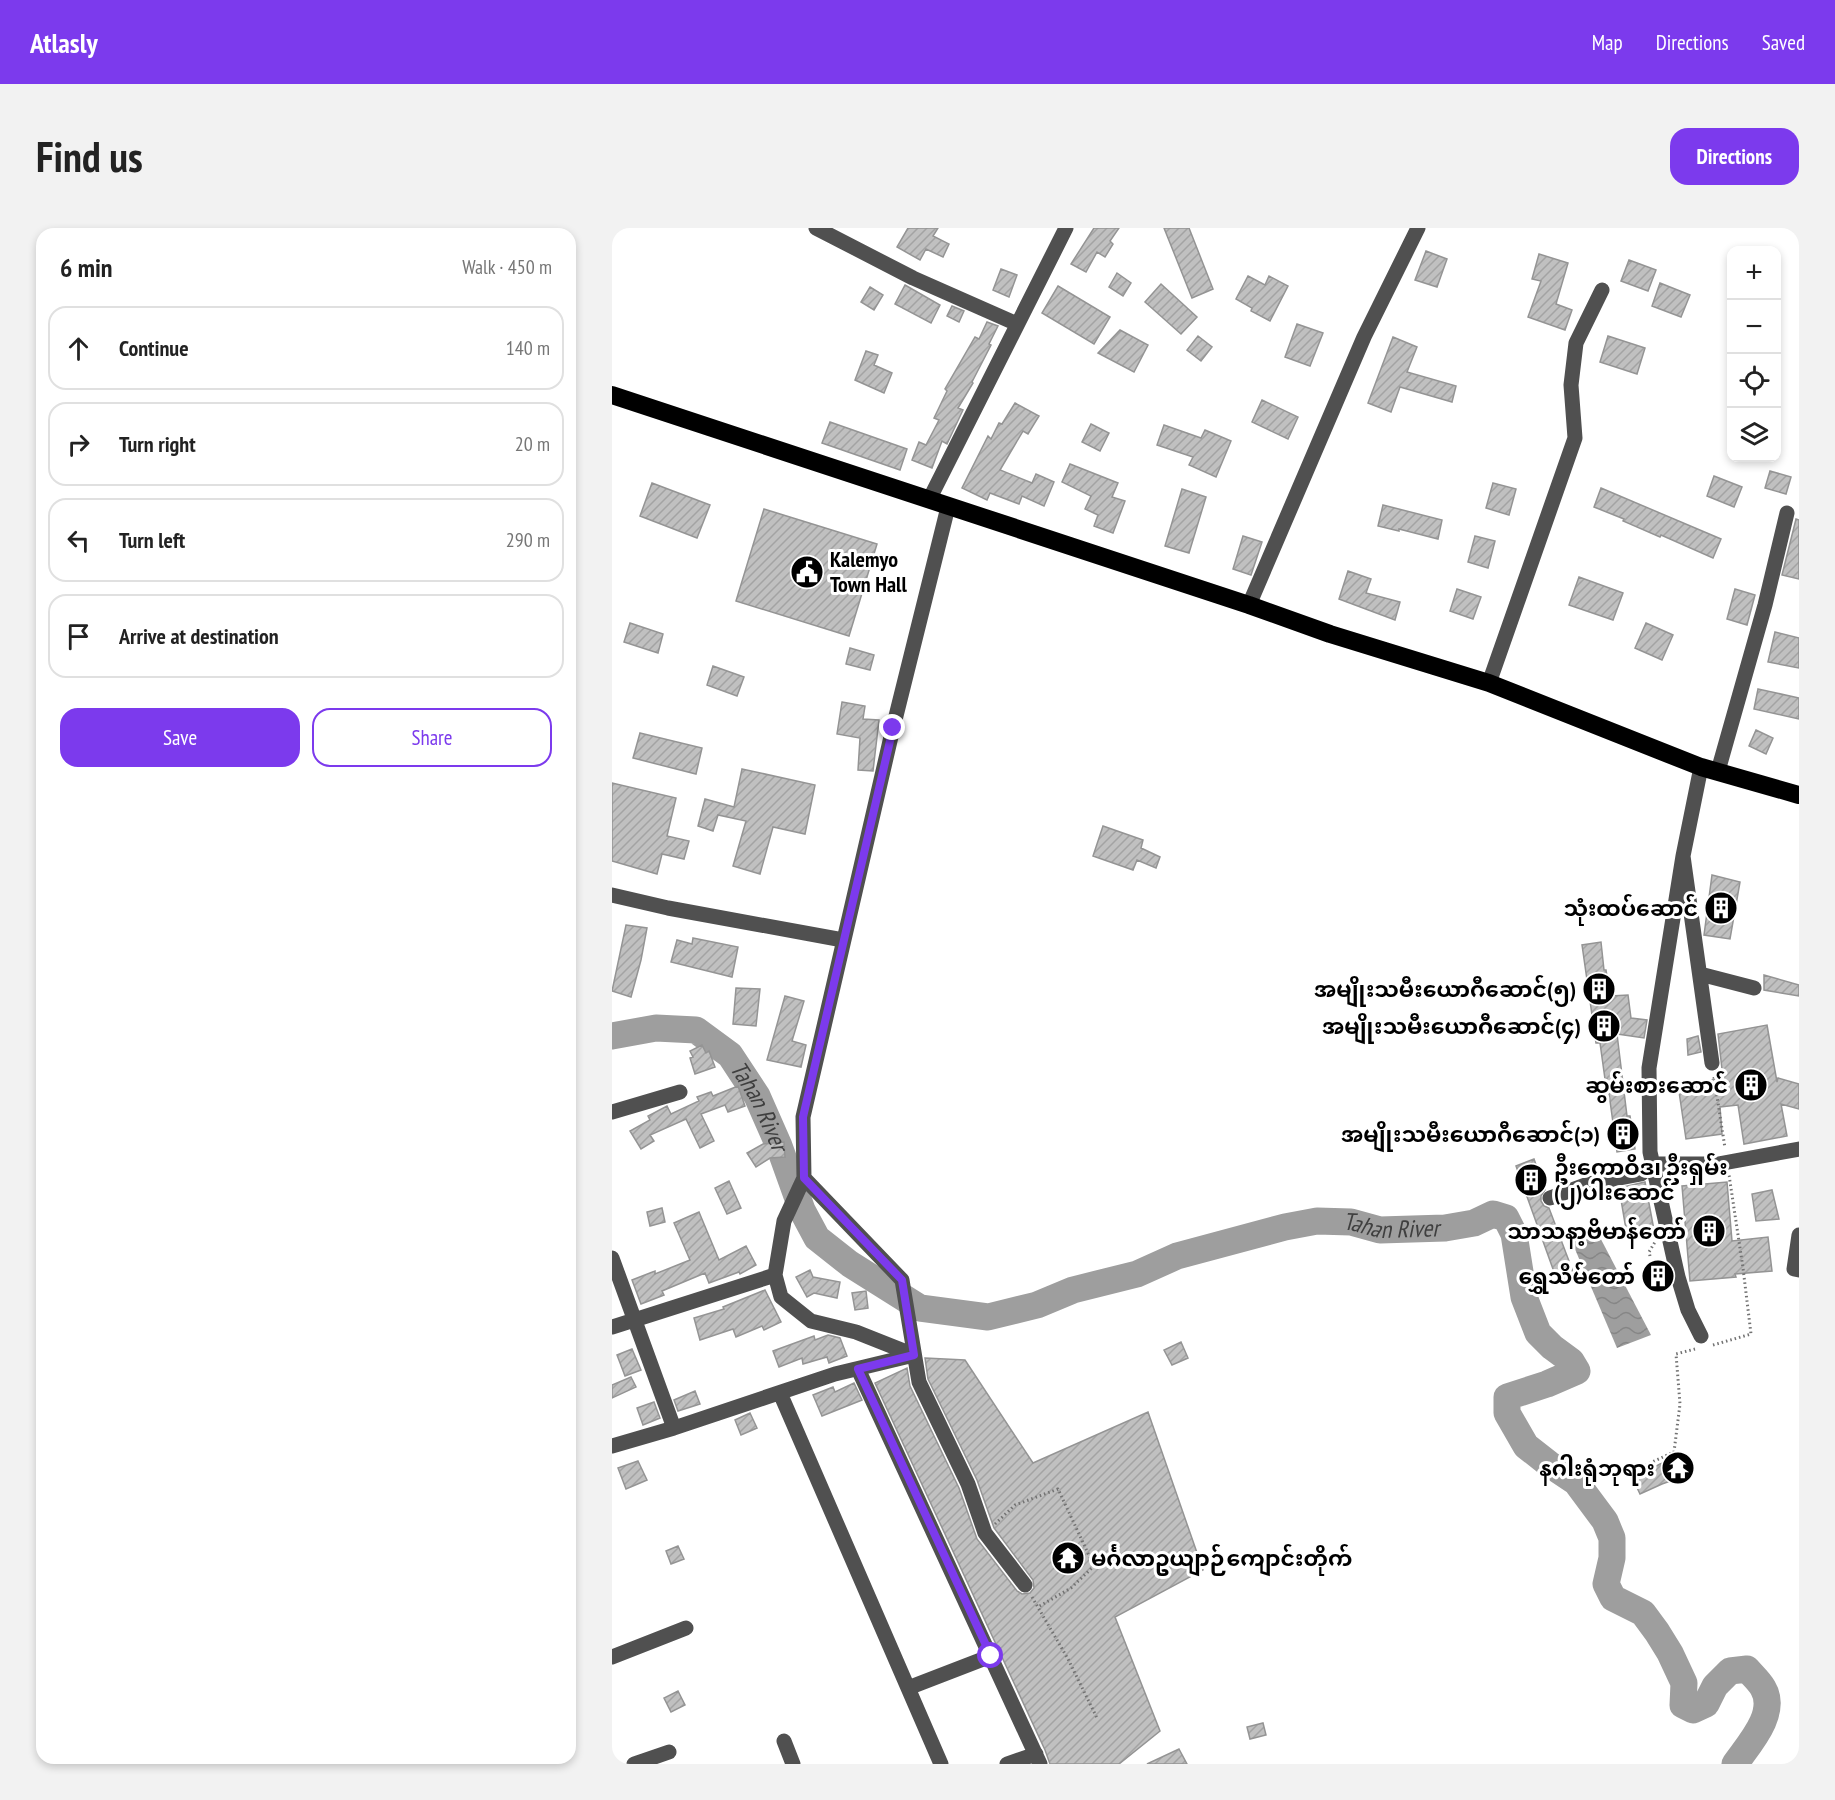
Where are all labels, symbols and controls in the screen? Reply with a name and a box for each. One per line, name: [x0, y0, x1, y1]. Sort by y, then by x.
text: Atlasly: [30, 24, 98, 61]
text: Map: [1592, 29, 1623, 56]
text: Directions: [1656, 29, 1729, 56]
text: Saved: [1762, 29, 1805, 56]
button: Directions: [1670, 128, 1799, 185]
text: Find us: [36, 129, 143, 184]
map controls: [1727, 246, 1781, 462]
button: +: [1727, 246, 1781, 300]
text: 6 min: [60, 251, 113, 284]
text: Walk · 450 m: [462, 254, 552, 280]
button: −: [1727, 300, 1781, 354]
icon: ahead: [62, 332, 95, 365]
text: Continue: [119, 334, 189, 362]
text: 140 m: [506, 335, 550, 361]
button: locate: [1727, 354, 1781, 408]
button: layers: [1727, 408, 1781, 462]
icon: right: [62, 428, 95, 461]
text: Turn right: [119, 430, 196, 458]
text: 20 m: [515, 431, 550, 457]
icon: left: [62, 524, 95, 557]
text: Turn left: [119, 526, 185, 554]
text: 290 m: [506, 527, 550, 553]
place label: Kalemyo Town Hall: [830, 545, 907, 598]
public building icon: Kalemyo Town Hall: [789, 554, 825, 590]
icon: arrive: [62, 620, 95, 653]
text: Arrive at destination: [119, 622, 279, 650]
button: Save: [60, 708, 300, 767]
button: Share: [312, 708, 552, 767]
route end: [879, 714, 905, 740]
building icon: သုံးထပ်ဆောင်: [1703, 890, 1739, 926]
place label: သုံးထပ်ဆောင်: [1563, 893, 1698, 926]
building icon: အမျိုးသမီးယောဂီဆောင်(၅): [1581, 971, 1617, 1007]
place label: အမျိုးသမီးယောဂီဆောင်(၅): [1314, 974, 1576, 1008]
building icon: အမျိုးသမီးယောဂီဆောင်(၄): [1586, 1008, 1622, 1044]
place label: အမျိုးသမီးယောဂီဆောင်(၄): [1322, 1011, 1581, 1045]
water label: Tahan River: [723, 1055, 796, 1158]
building icon: ဆွမ်းစားဆောင်: [1733, 1067, 1769, 1103]
place label: ဆွမ်းစားဆောင်: [1585, 1070, 1728, 1103]
building icon: အမျိုးသမီးယောဂီဆောင်(၁): [1605, 1116, 1641, 1152]
place label: အမျိုးသမီးယောဂီဆောင်(၁): [1341, 1119, 1600, 1153]
place label: ဦးကောဝိဒ၊ ဦးရှမ်း (၂)ပါးဆောင်: [1554, 1152, 1728, 1210]
building icon: ဦးကောဝိဒ၊ ဦးရှမ်း (၂)ပါးဆောင်: [1513, 1162, 1549, 1198]
water label: Tahan River: [1343, 1206, 1443, 1245]
building icon: သာသနာ့ဗိမာန်တော်: [1691, 1213, 1727, 1249]
place label: သာသနာ့ဗိမာန်တော်: [1507, 1216, 1686, 1249]
building icon: ရွှေသိမ်တော်: [1640, 1258, 1676, 1294]
place label: ရွှေသိမ်တော်: [1519, 1261, 1635, 1294]
temple icon: နဂါးရုံဘုရား: [1660, 1450, 1696, 1486]
place label: နဂါးရုံဘုရား: [1540, 1454, 1655, 1486]
temple icon: မင်္ဂလာဥယျာဉ်ကျောင်းတိုက်: [1050, 1540, 1086, 1576]
place label: မင်္ဂလာဥယျာဉ်ကျောင်းတိုက်: [1091, 1543, 1352, 1577]
route start: [977, 1642, 1003, 1668]

